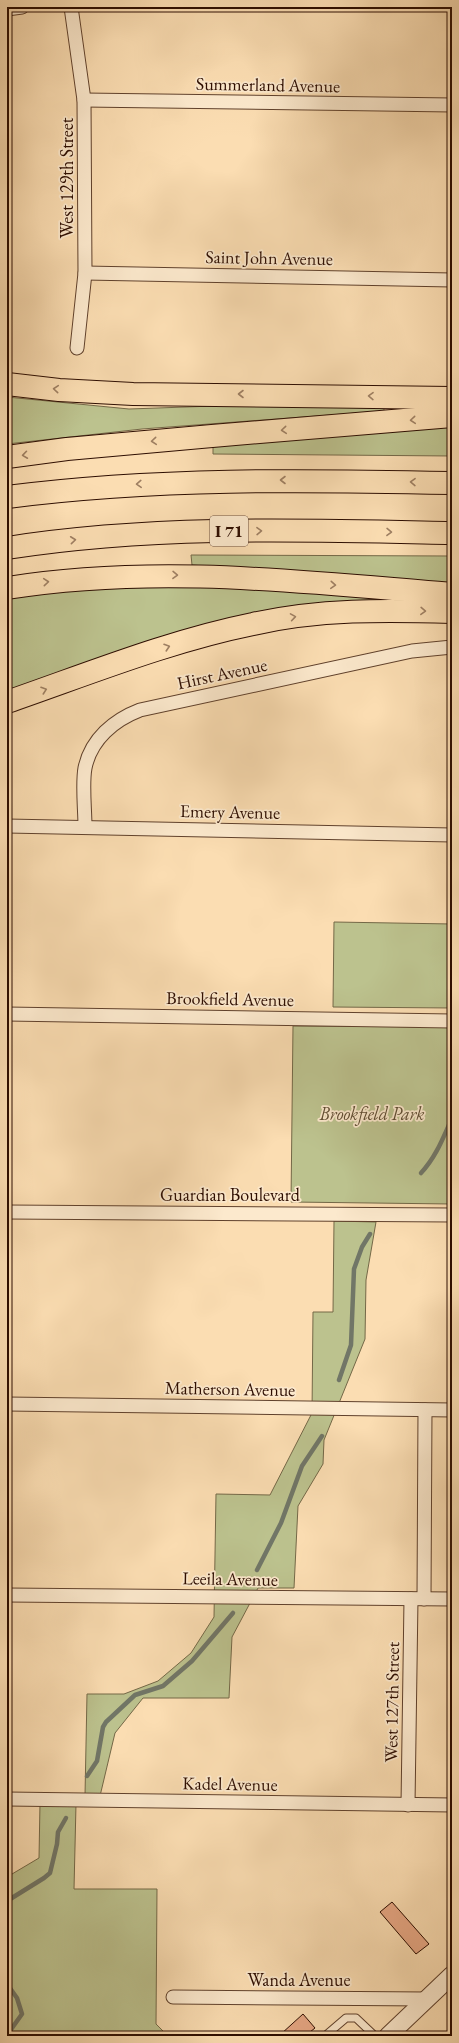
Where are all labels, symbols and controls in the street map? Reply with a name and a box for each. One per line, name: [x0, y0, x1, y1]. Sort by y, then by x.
street label: Summerland Avenue: [196, 72, 340, 97]
street label: West 129th Street: [55, 117, 78, 238]
street label: Saint John Avenue: [205, 245, 333, 270]
one-way arrow: [53, 385, 59, 394]
one-way arrow: [238, 390, 244, 398]
one-way arrow: [368, 391, 374, 400]
one-way arrow: [410, 415, 416, 424]
one-way arrow: [281, 425, 287, 434]
one-way arrow: [151, 437, 157, 446]
one-way arrow: [22, 450, 28, 459]
one-way arrow: [280, 476, 286, 484]
one-way arrow: [410, 478, 416, 486]
one-way arrow: [136, 479, 142, 488]
road number: I 71: [210, 516, 248, 546]
one-way arrow: [256, 527, 262, 535]
one-way arrow: [386, 528, 392, 536]
one-way arrow: [70, 536, 77, 545]
one-way arrow: [172, 571, 178, 579]
one-way arrow: [43, 578, 49, 587]
one-way arrow: [330, 580, 336, 589]
one-way arrow: [420, 607, 426, 615]
one-way arrow: [290, 613, 296, 622]
one-way arrow: [163, 644, 170, 652]
street label: Hirst Avenue: [175, 653, 269, 694]
one-way arrow: [40, 686, 47, 694]
street label: Emery Avenue: [180, 799, 280, 824]
street label: Brookfield Avenue: [166, 986, 294, 1011]
park label: Brookfield Park: [319, 1102, 424, 1126]
street label: Guardian Boulevard: [160, 1183, 301, 1206]
street label: Matherson Avenue: [165, 1376, 295, 1401]
street label: Leeila Avenue: [182, 1566, 278, 1591]
street label: West 127th Street: [379, 1641, 404, 1763]
street label: Kadel Avenue: [182, 1771, 278, 1796]
street label: Wanda Avenue: [248, 1968, 350, 1991]

